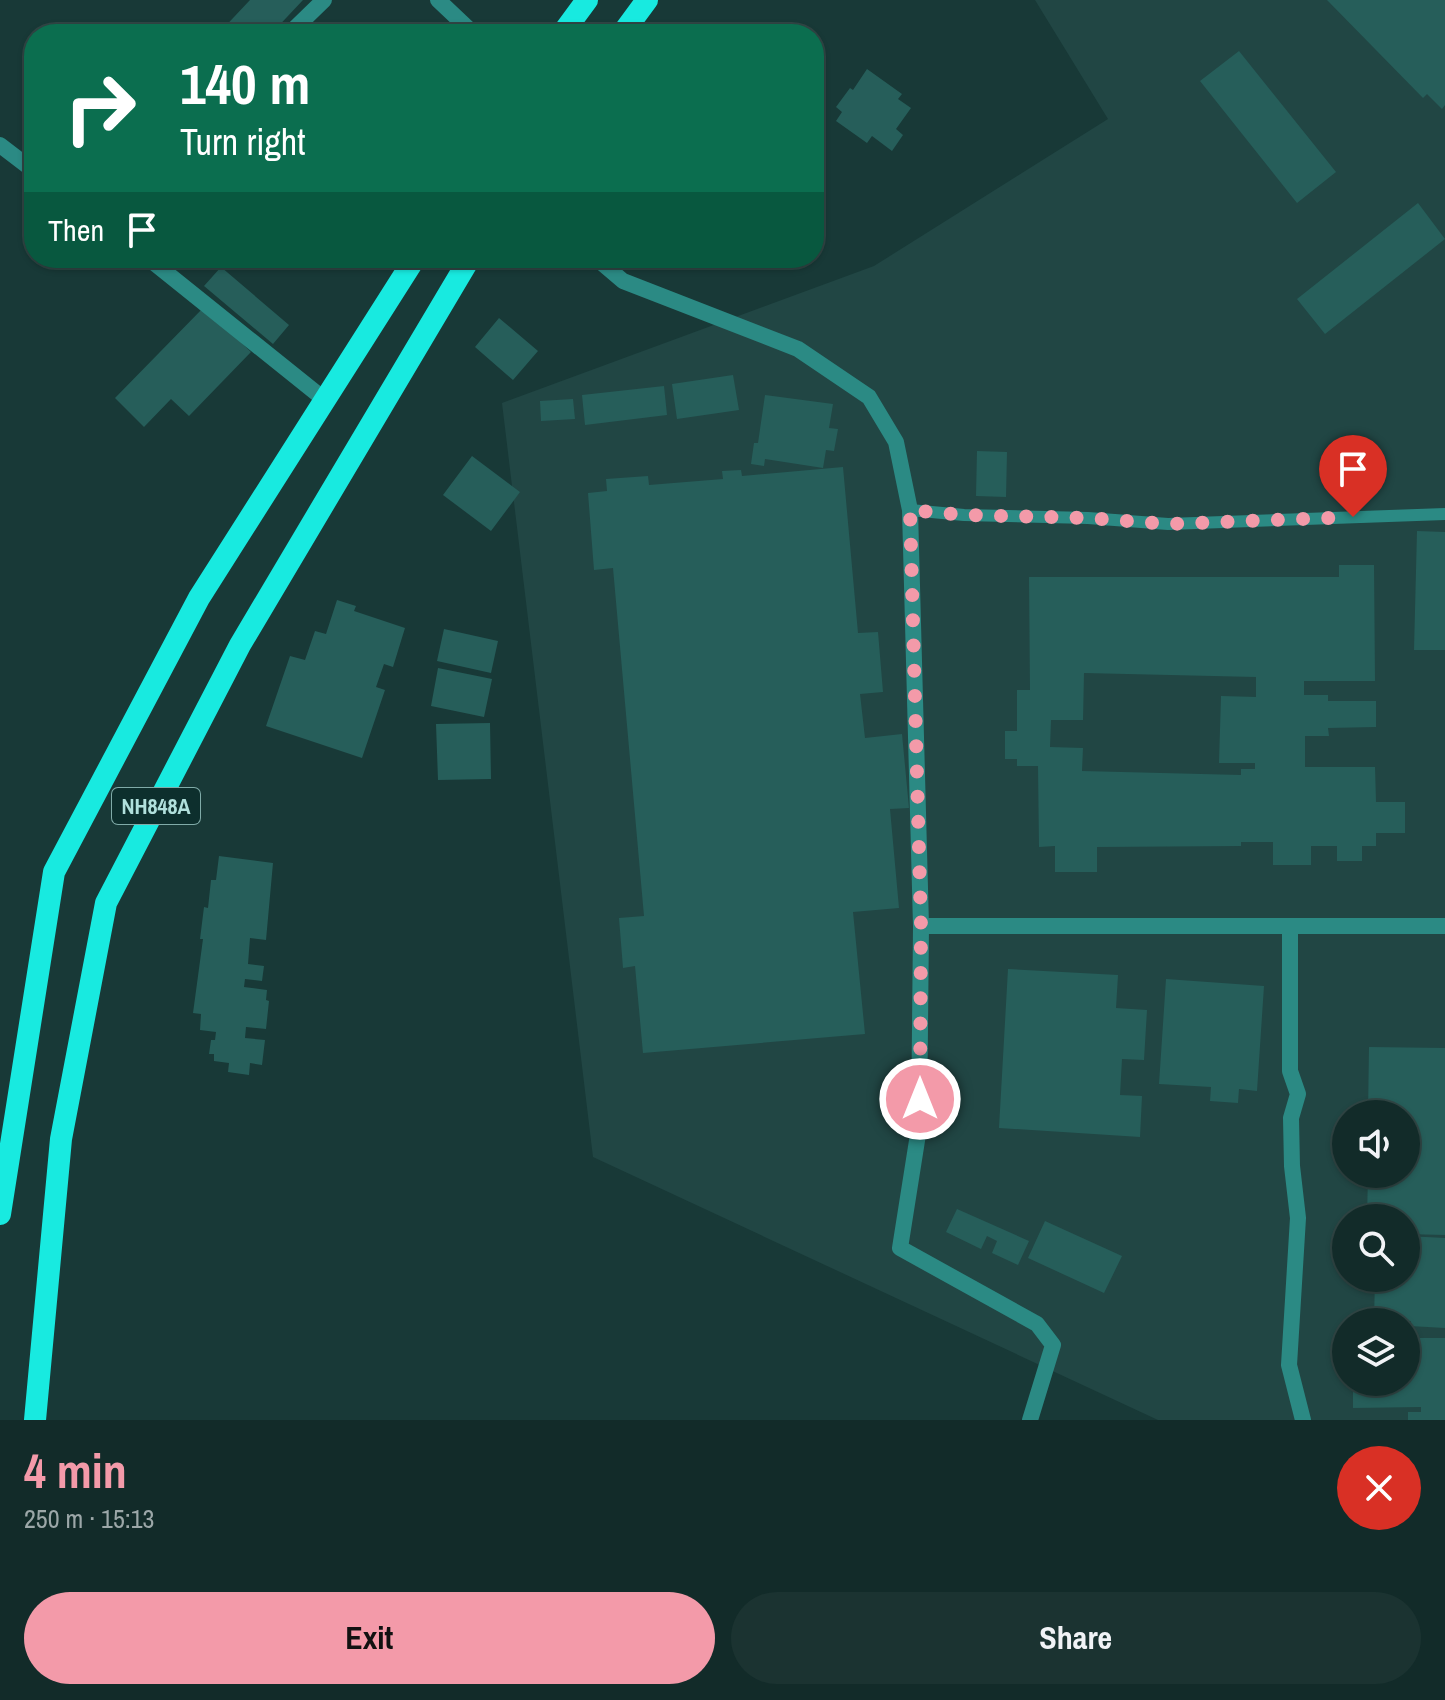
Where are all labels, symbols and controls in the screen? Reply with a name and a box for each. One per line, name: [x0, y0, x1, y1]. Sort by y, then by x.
text: 140 m: [180, 46, 310, 121]
icon: right: [48, 56, 152, 160]
text: Turn right: [180, 118, 305, 166]
icon: arrive: [120, 208, 164, 252]
text: Then: [48, 210, 104, 250]
pin: [1319, 435, 1387, 517]
icon: arrive: [1331, 447, 1375, 491]
road number: NH848A: [112, 788, 200, 824]
position arrow: [878, 1057, 962, 1141]
map controls: [1332, 1100, 1420, 1396]
button: sound: [1332, 1100, 1420, 1188]
button: search: [1332, 1204, 1420, 1292]
button: layers: [1332, 1308, 1420, 1396]
text: 4 min: [24, 1438, 127, 1503]
button: close: [1337, 1446, 1421, 1530]
text: 250 m · 15:13: [24, 1501, 154, 1536]
button: Exit: [24, 1592, 715, 1684]
button: Share: [731, 1592, 1421, 1684]

